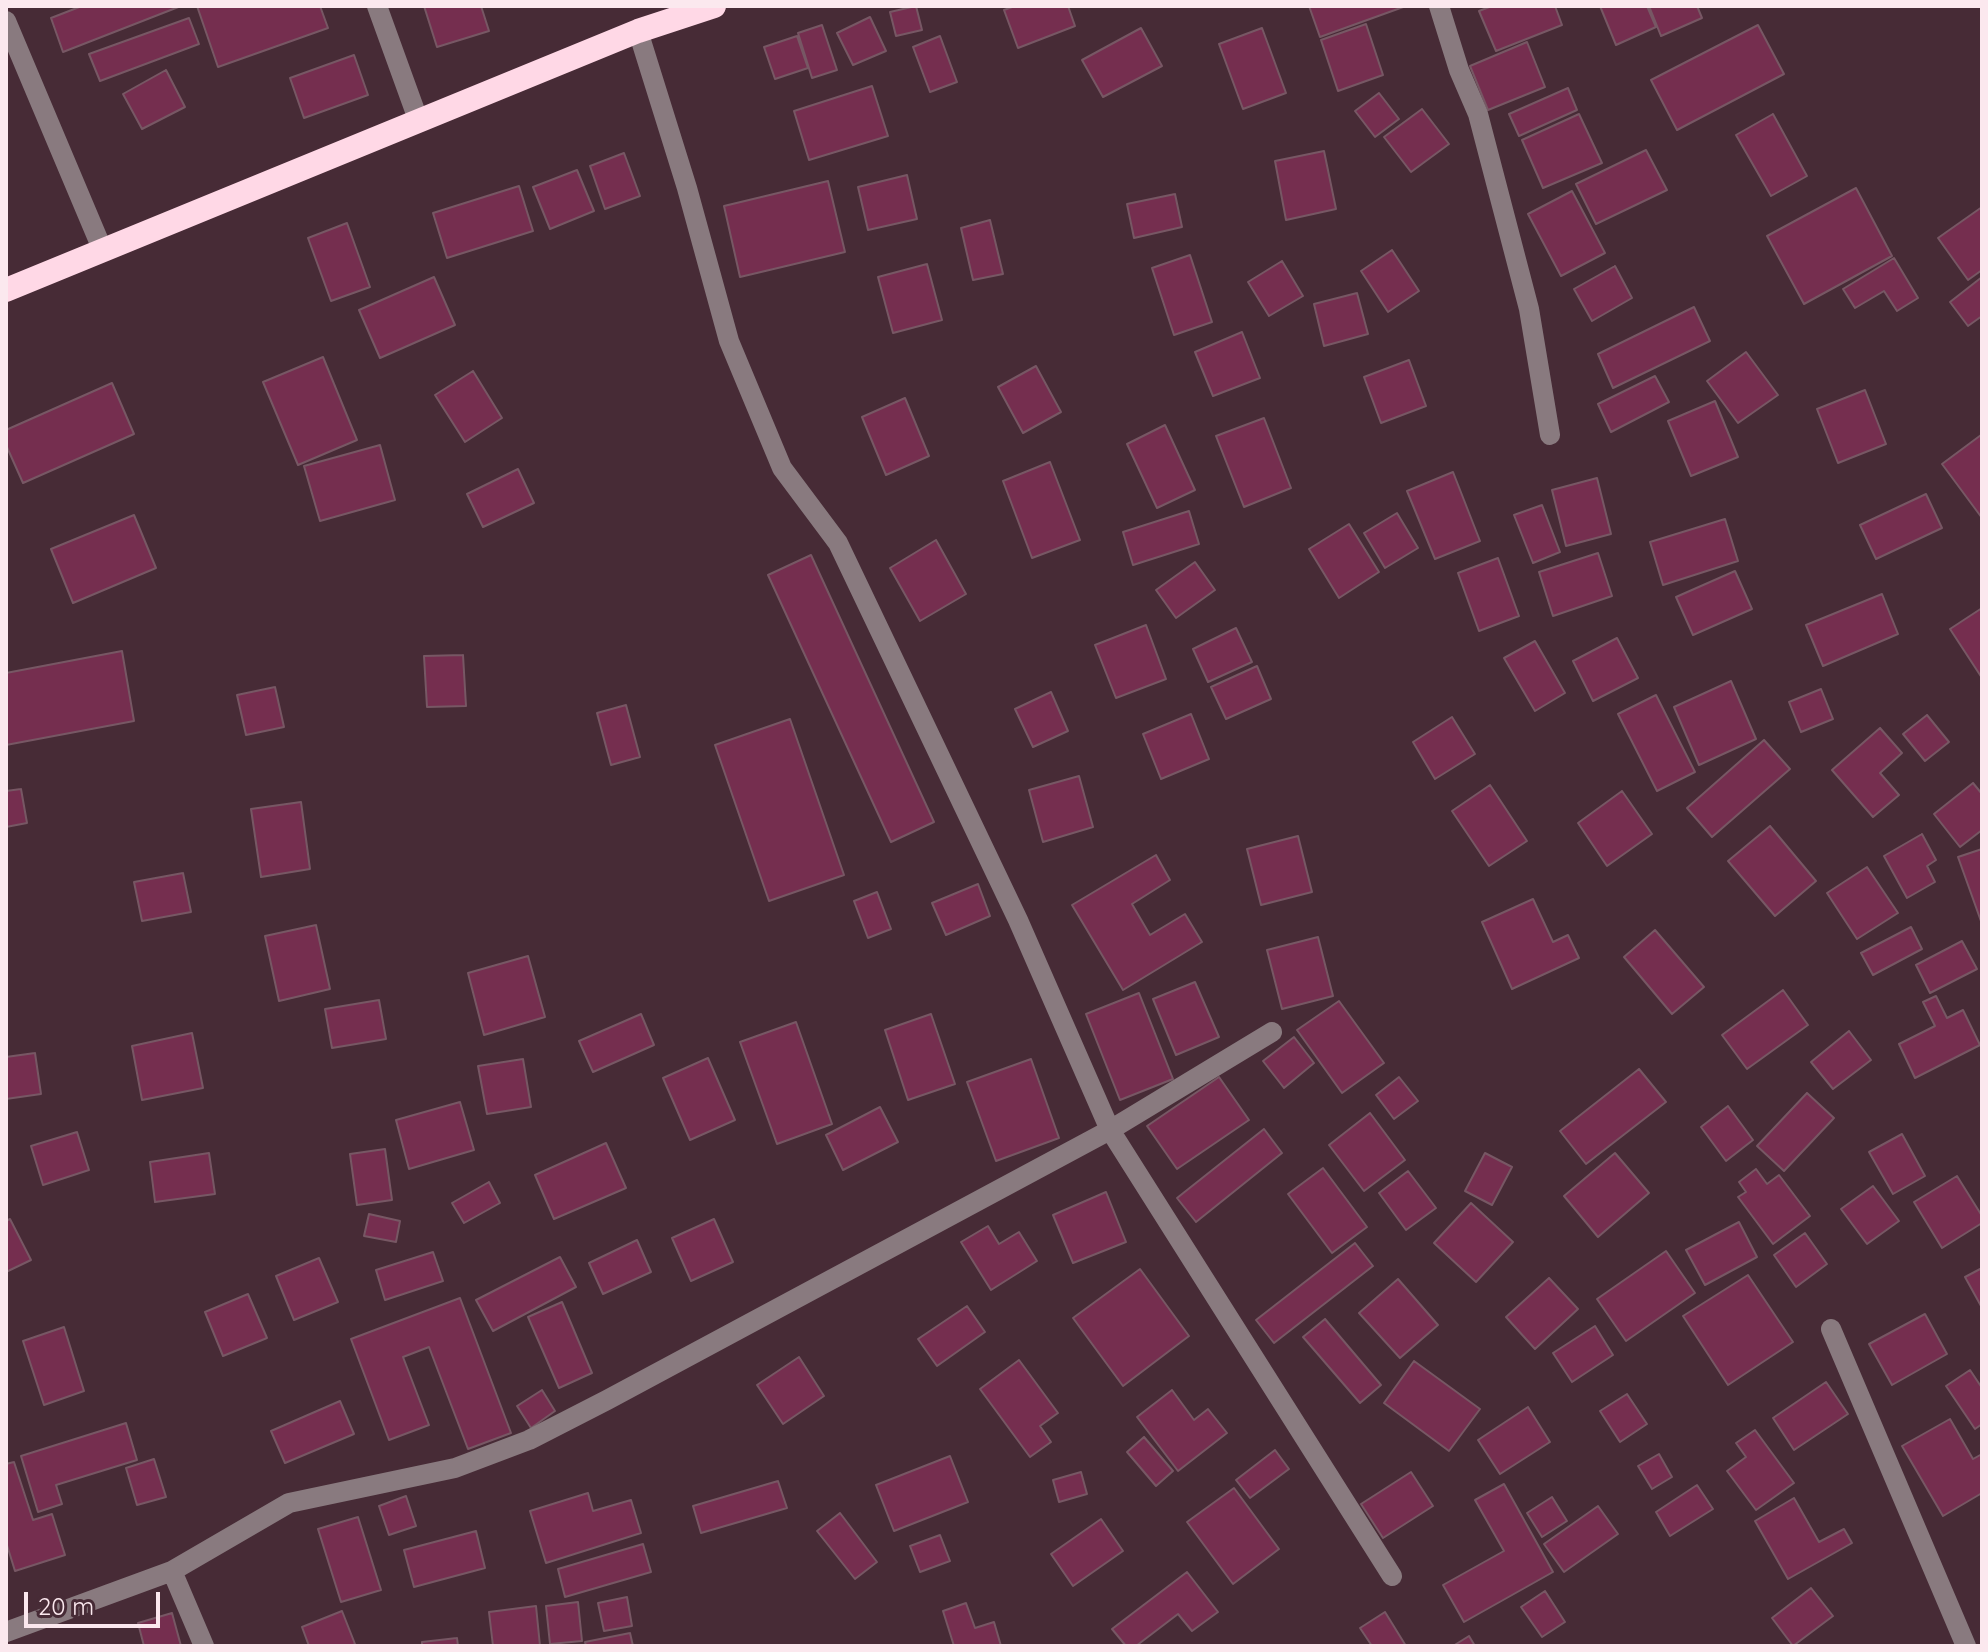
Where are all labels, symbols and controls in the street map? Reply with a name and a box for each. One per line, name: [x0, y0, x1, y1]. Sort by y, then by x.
scale bar: [28, 1576, 164, 1626]
text: 20 m: [38, 1591, 94, 1621]

